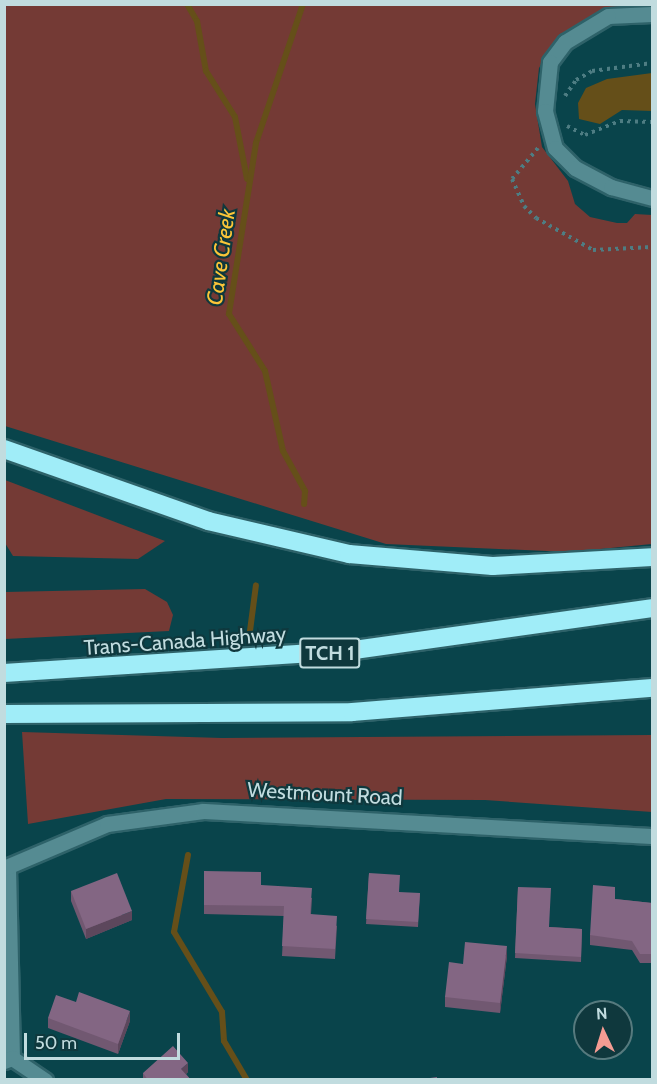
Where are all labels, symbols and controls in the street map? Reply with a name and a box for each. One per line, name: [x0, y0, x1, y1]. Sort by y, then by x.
water label: Cave Creek: [201, 207, 241, 307]
street label: Trans-Canada Highway: [83, 621, 287, 661]
road number: TCH 1: [298, 636, 362, 670]
street label: Westmount Road: [247, 777, 403, 811]
north arrow: [573, 1000, 633, 1060]
text: N: [596, 1004, 608, 1023]
scale bar: [27, 1021, 183, 1059]
text: 50 m: [35, 1032, 77, 1054]

